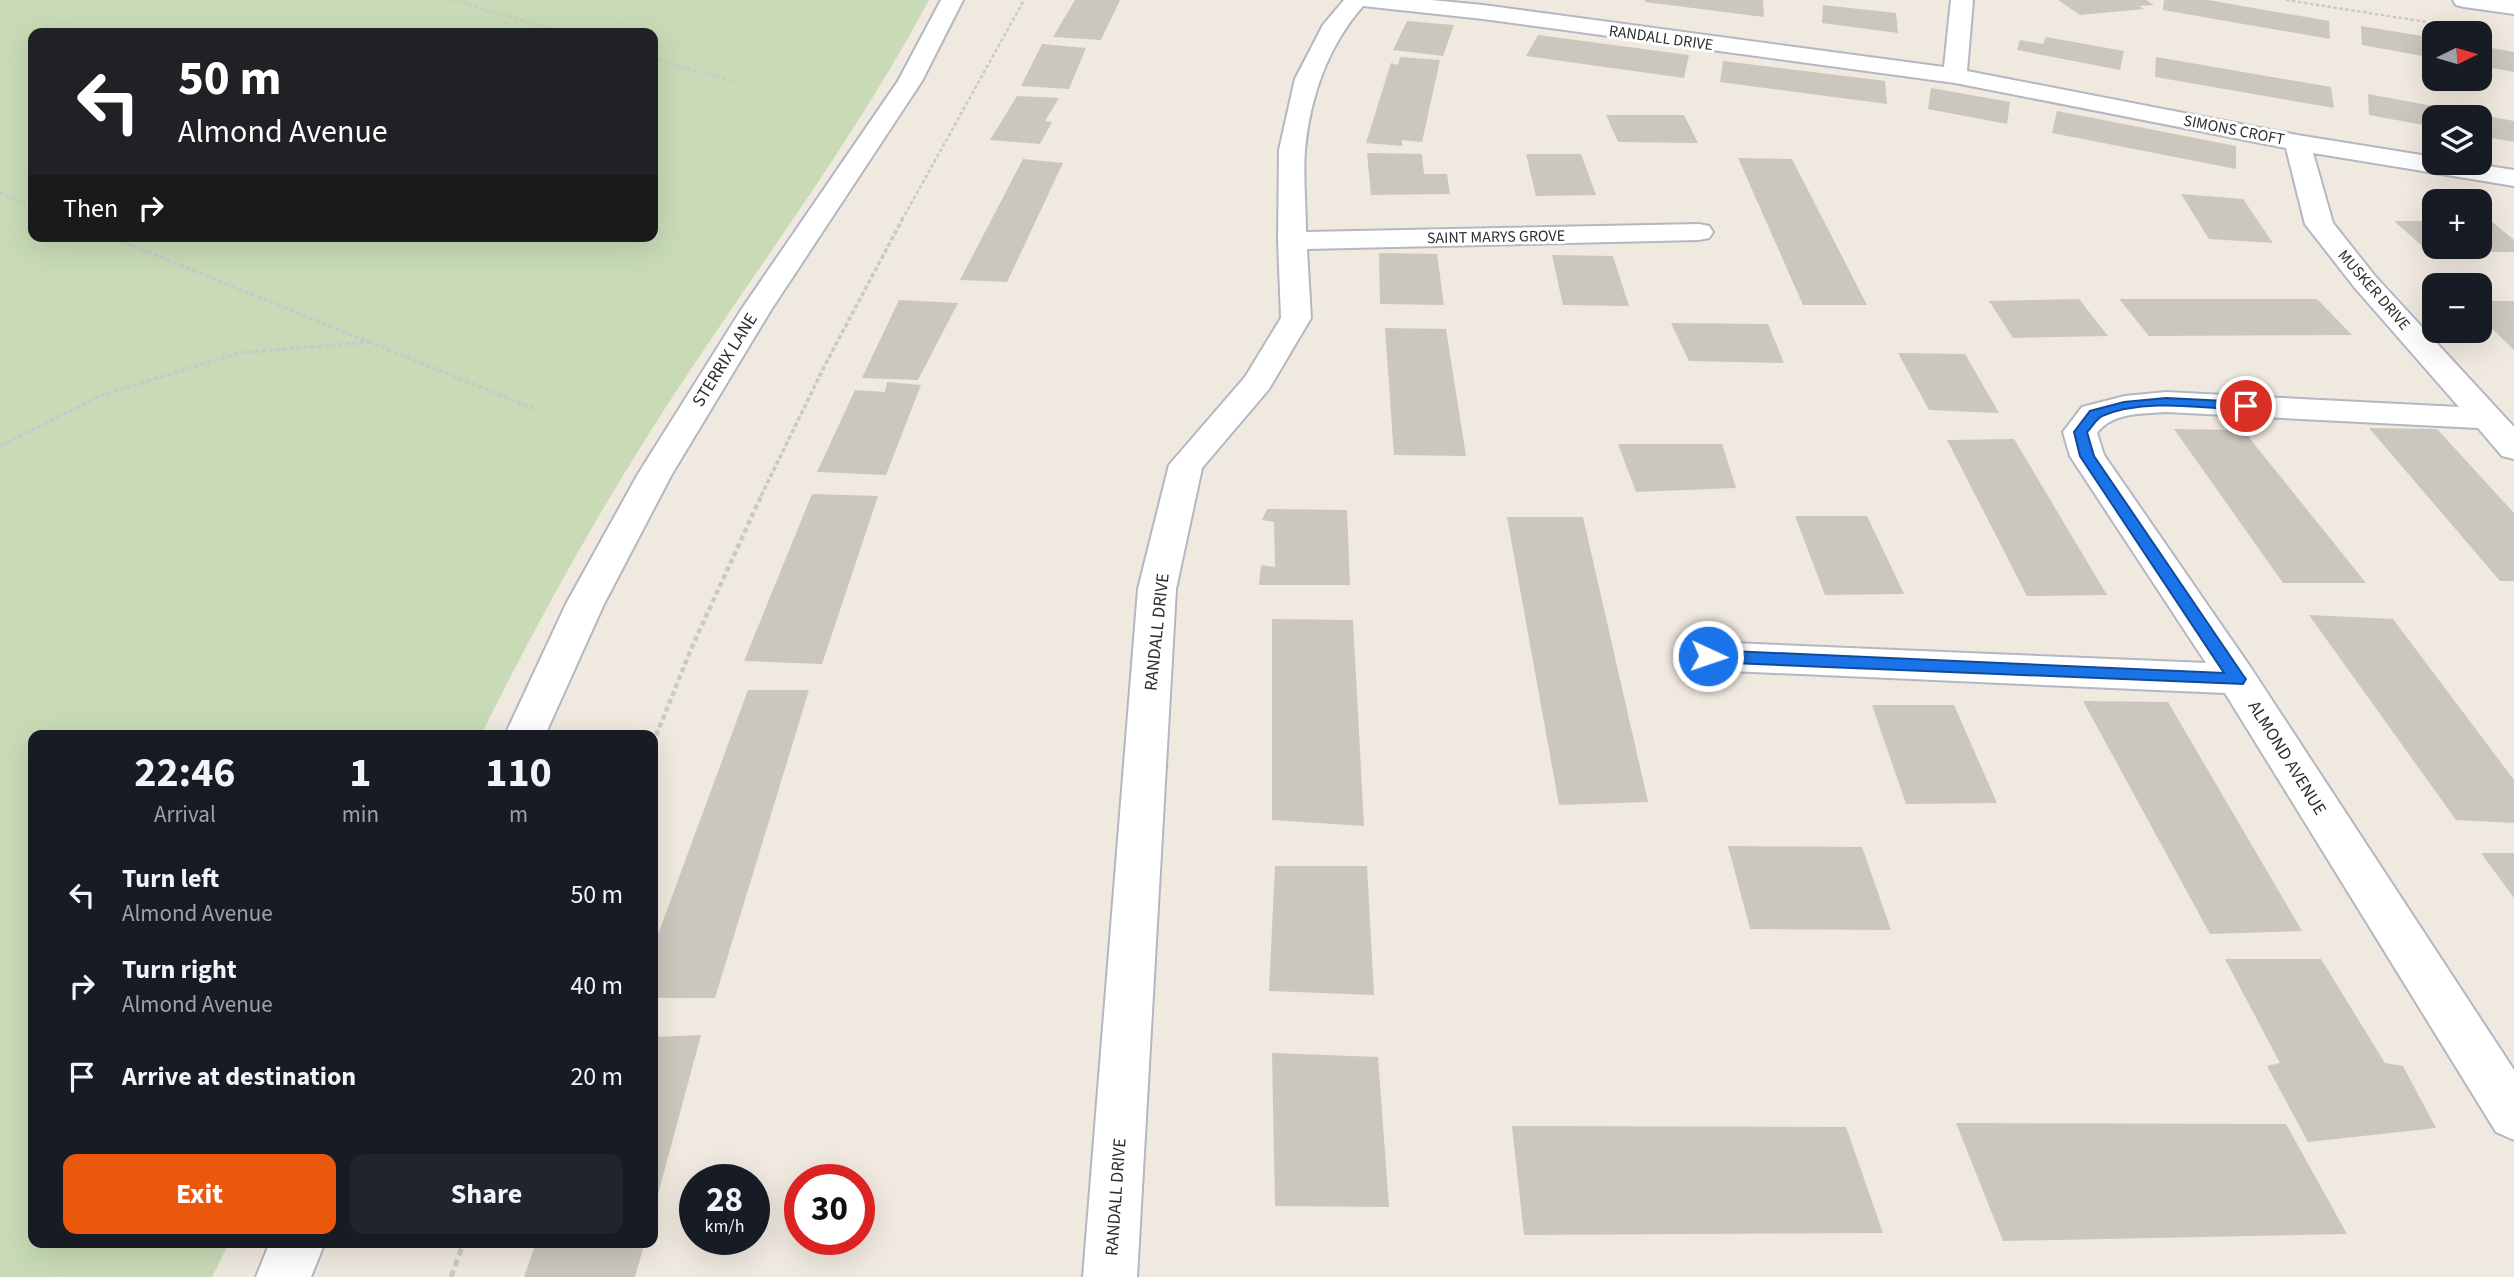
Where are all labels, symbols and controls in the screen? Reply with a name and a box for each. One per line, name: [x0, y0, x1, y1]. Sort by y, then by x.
street label: RANDALL DRIVE: [1607, 20, 1715, 56]
north arrow: [2422, 21, 2492, 91]
map controls: [2422, 21, 2492, 343]
text: 50 m: [178, 44, 282, 114]
icon: left: [63, 56, 154, 147]
button: layers: [2422, 105, 2492, 175]
text: Almond Avenue: [178, 109, 388, 155]
street label: SIMONS CROFT: [2182, 109, 2287, 151]
icon: right: [132, 189, 170, 227]
button: +: [2422, 189, 2492, 259]
text: Then: [63, 190, 118, 227]
street label: SAINT MARYS GROVE: [1427, 225, 1565, 249]
street label: MUSKER DRIVE: [2333, 245, 2415, 335]
button: −: [2422, 273, 2492, 343]
street label: STERRIX LANE: [686, 308, 764, 412]
pin: [2216, 376, 2276, 436]
icon: arrive: [2227, 387, 2265, 425]
street label: RANDALL DRIVE: [1138, 572, 1176, 692]
position arrow: [1671, 619, 1745, 693]
street label: ALMOND AVENUE: [2242, 696, 2332, 820]
text: 22:46: [134, 743, 236, 803]
text: 1: [349, 743, 371, 803]
text: 110: [485, 743, 552, 803]
text: Arrival: [154, 798, 216, 831]
text: min: [342, 798, 379, 831]
text: m: [509, 798, 528, 831]
text: Turn left: [122, 860, 219, 897]
icon: left: [63, 876, 101, 914]
text: 50 m: [570, 876, 623, 913]
text: Almond Avenue: [122, 897, 273, 930]
text: Turn right: [122, 951, 237, 988]
icon: right: [63, 967, 101, 1005]
text: 40 m: [570, 967, 623, 1004]
text: Almond Avenue: [122, 988, 273, 1021]
icon: arrive: [63, 1058, 101, 1096]
text: Arrive at destination: [122, 1058, 356, 1095]
text: 20 m: [570, 1058, 623, 1095]
street label: RANDALL DRIVE: [1099, 1137, 1133, 1257]
button: Exit: [63, 1154, 336, 1234]
button: Share: [350, 1154, 623, 1234]
speed limit sign: 30: [784, 1164, 875, 1255]
text: 28: [706, 1175, 743, 1225]
text: km/h: [705, 1214, 744, 1239]

